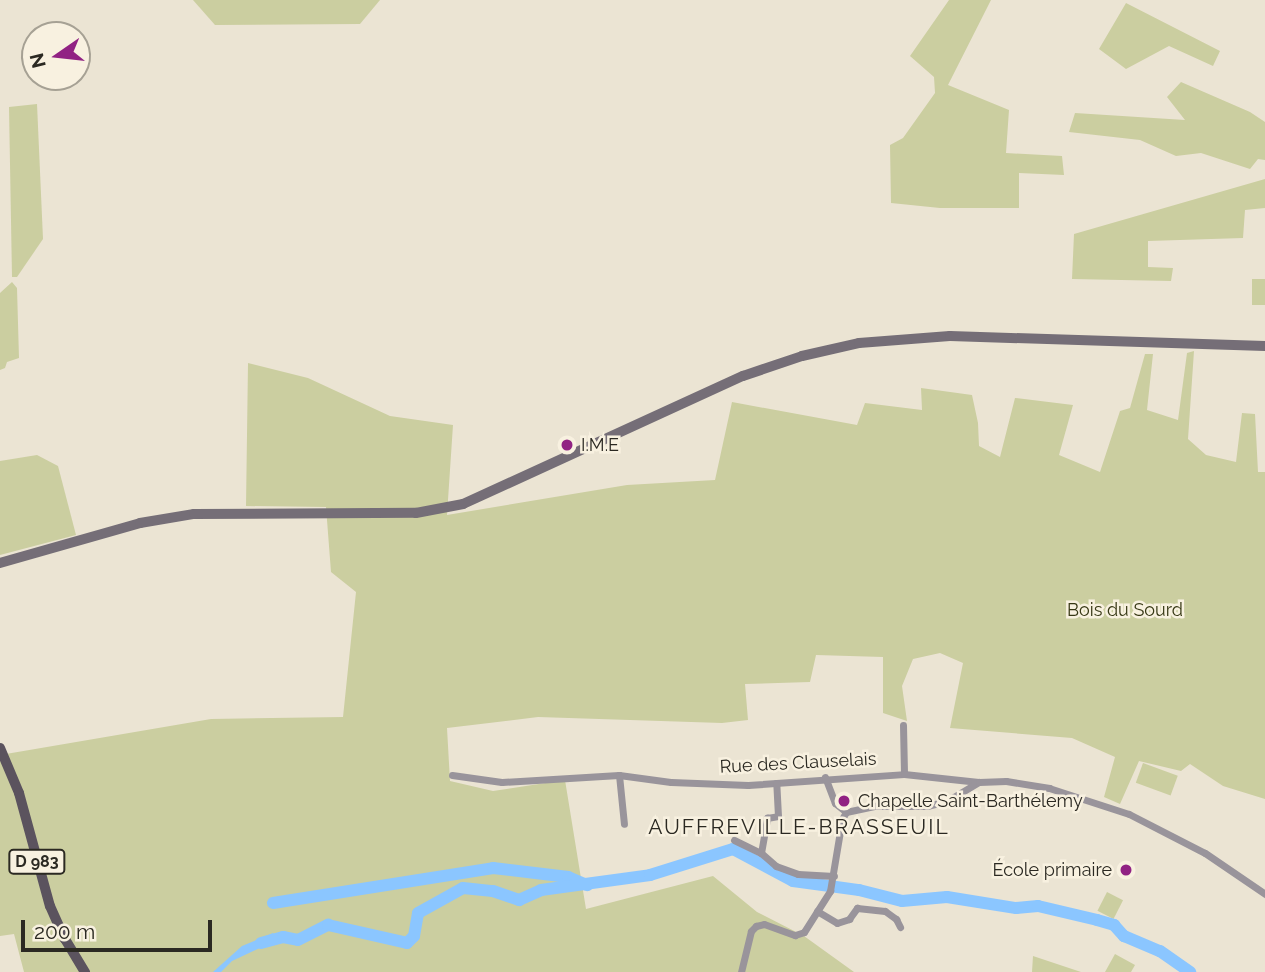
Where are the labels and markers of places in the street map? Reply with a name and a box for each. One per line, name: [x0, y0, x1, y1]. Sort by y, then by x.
place label: I.M.E: [581, 434, 619, 456]
marker: I.M.E: [559, 437, 575, 453]
place label: Chapelle Saint-Barthélemy: [858, 790, 1083, 812]
marker: Chapelle Saint-Barthélemy: [836, 793, 852, 809]
place label: École primaire: [993, 859, 1112, 881]
marker: École primaire: [1118, 862, 1134, 878]

